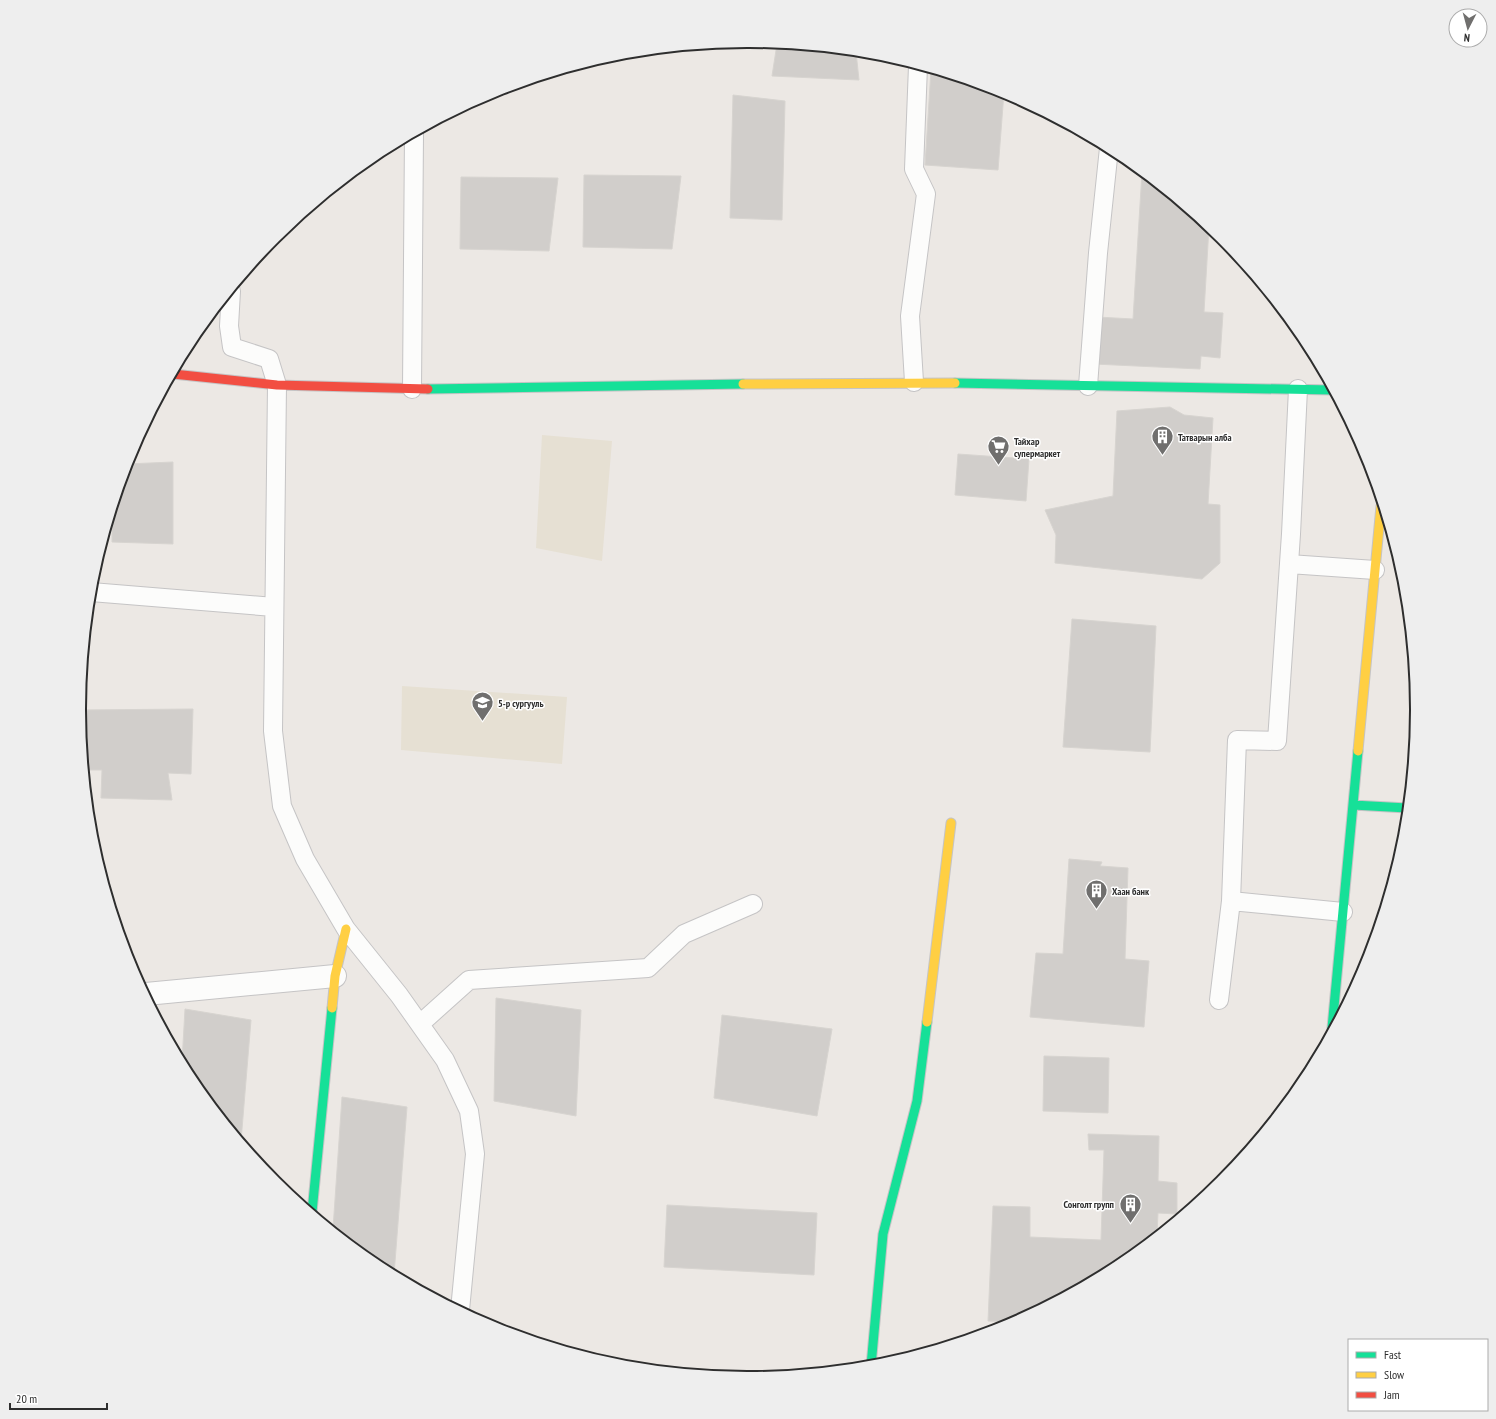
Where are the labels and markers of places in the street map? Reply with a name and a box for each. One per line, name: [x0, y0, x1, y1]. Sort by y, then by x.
building icon: Татварын алба: [1150, 424, 1176, 457]
place label: Татварын алба: [1178, 431, 1232, 444]
supermarket icon: Тайхар супермаркет: [986, 434, 1012, 467]
place label: Тайхар супермаркет: [1014, 435, 1061, 460]
school or university icon: 5-р сургууль: [470, 690, 496, 723]
place label: 5-р сургууль: [498, 697, 544, 710]
building icon: Хаан банк: [1083, 878, 1109, 911]
place label: Хаан банк: [1112, 885, 1150, 898]
building icon: Сонголт групп: [1117, 1191, 1143, 1224]
place label: Сонголт групп: [1064, 1198, 1114, 1211]

